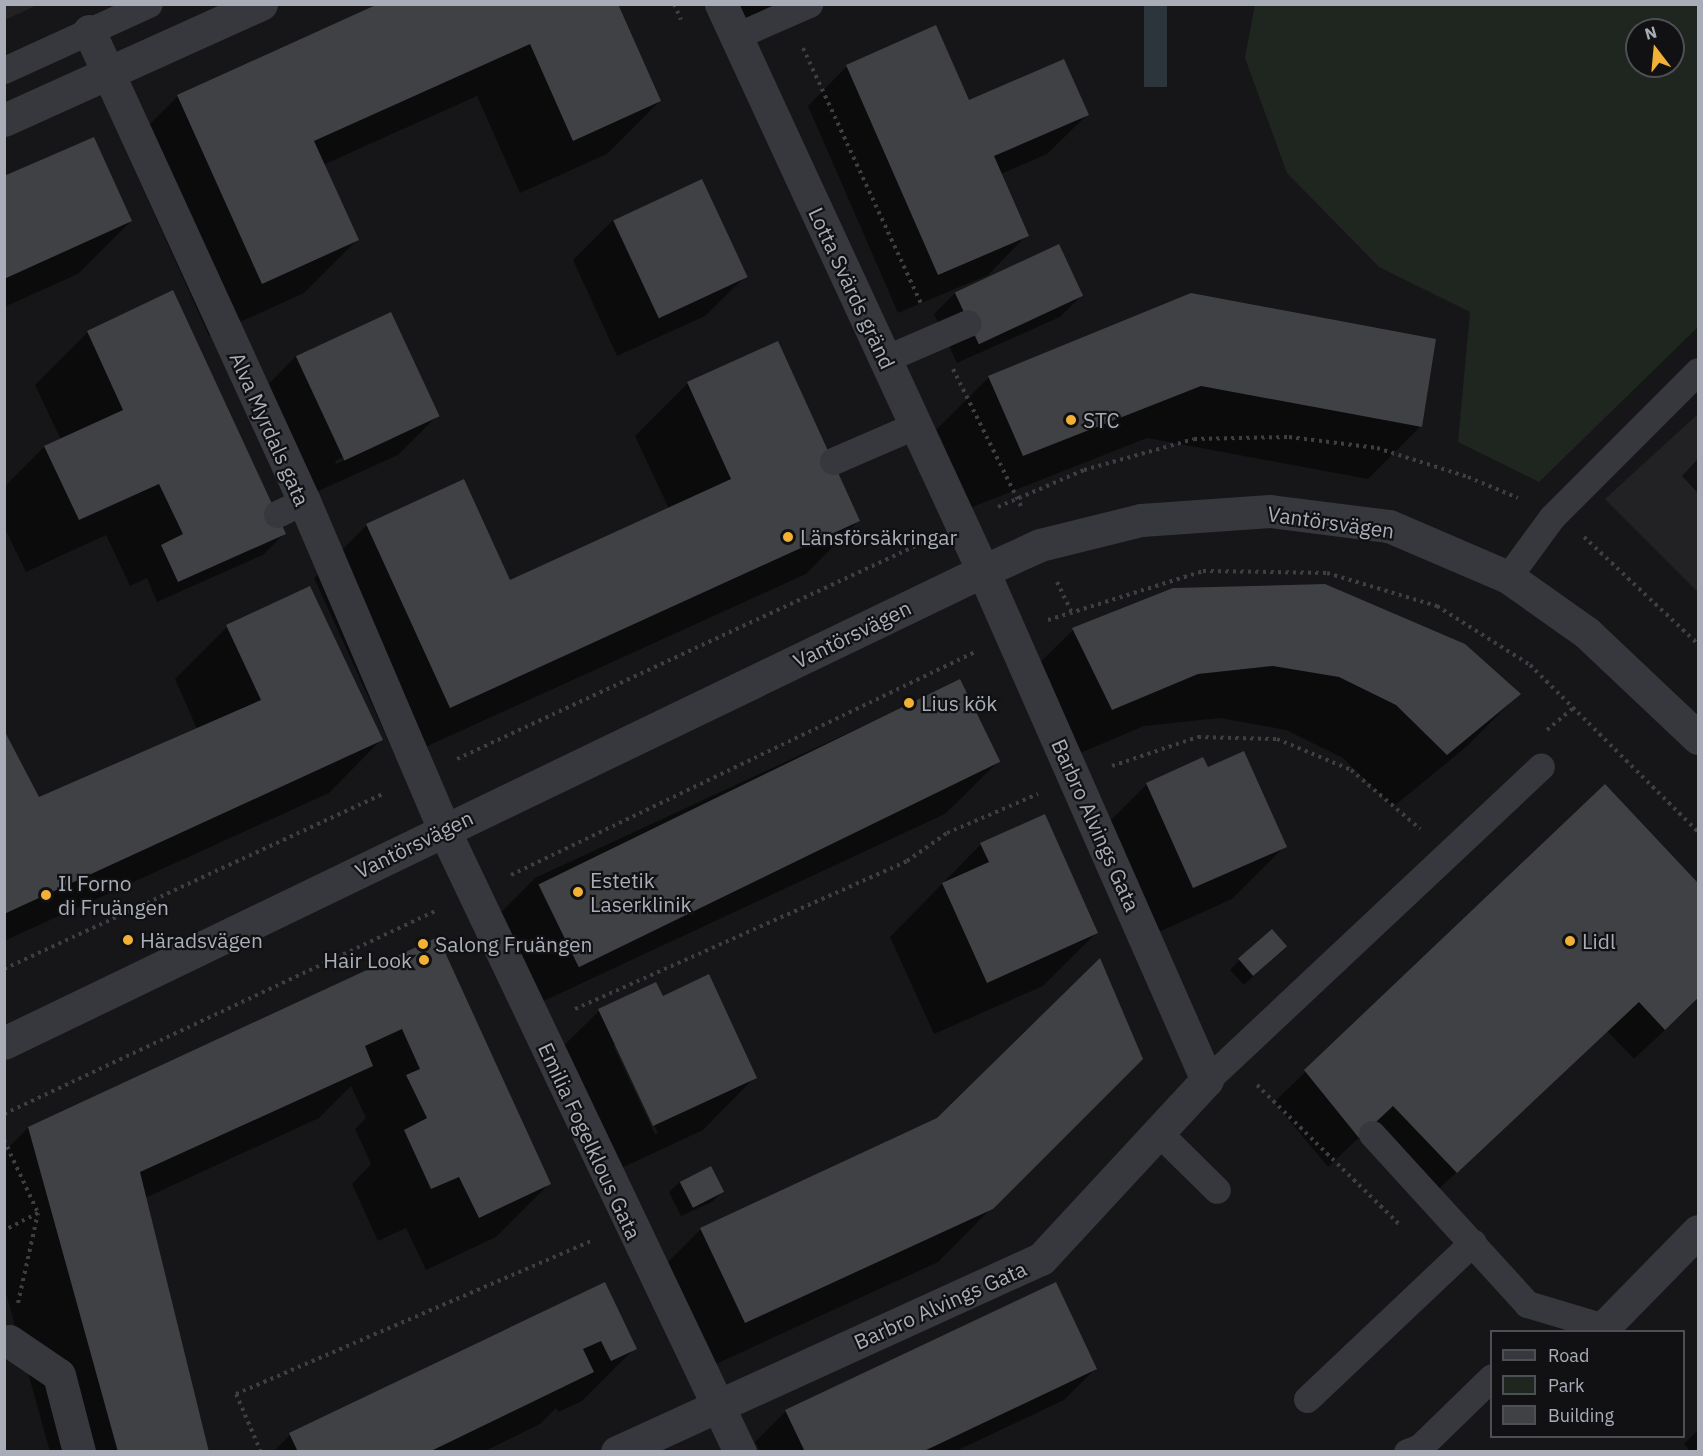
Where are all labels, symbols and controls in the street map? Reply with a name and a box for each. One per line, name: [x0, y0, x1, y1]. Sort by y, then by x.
north arrow: [1625, 18, 1685, 78]
text: N: [1642, 21, 1659, 44]
street label: Lotta Svärds gränd: [804, 203, 900, 373]
street label: Alva Myrdals gata: [225, 348, 315, 510]
place label: STC: [1083, 407, 1120, 433]
marker: STC: [1064, 413, 1078, 427]
street label: Vantörsvägen: [1266, 501, 1396, 543]
place label: Länsförsäkringar: [800, 524, 957, 550]
marker: Länsförsäkringar: [781, 530, 795, 544]
street label: Vantörsvägen: [789, 595, 915, 673]
place label: Lius kök: [921, 690, 997, 716]
marker: Lius kök: [902, 696, 916, 710]
street label: Barbro Alvings Gata: [1047, 735, 1145, 915]
street label: Vantörsvägen: [351, 805, 477, 883]
place label: Estetik Laserklinik: [590, 867, 691, 917]
place label: Il Forno di Fruängen: [58, 870, 169, 920]
marker: Estetik Laserklinik: [571, 885, 585, 899]
marker: Il Forno di Fruängen: [39, 888, 53, 902]
place label: Häradsvägen: [140, 927, 263, 953]
place label: Lidl: [1582, 928, 1616, 954]
place label: Salong Fruängen: [435, 931, 592, 957]
marker: Häradsvägen: [121, 933, 135, 947]
marker: Lidl: [1563, 934, 1577, 948]
marker: Salong Fruängen: [416, 937, 430, 951]
place label: Hair Look: [323, 947, 412, 973]
marker: Hair Look: [417, 953, 431, 967]
street label: Emilia Fogelklous Gata: [533, 1039, 647, 1243]
street label: Barbro Alvings Gata: [850, 1256, 1030, 1354]
legend: [1490, 1330, 1685, 1438]
text: Road: [1548, 1344, 1589, 1367]
text: Park: [1548, 1374, 1584, 1397]
text: Building: [1548, 1404, 1614, 1427]

